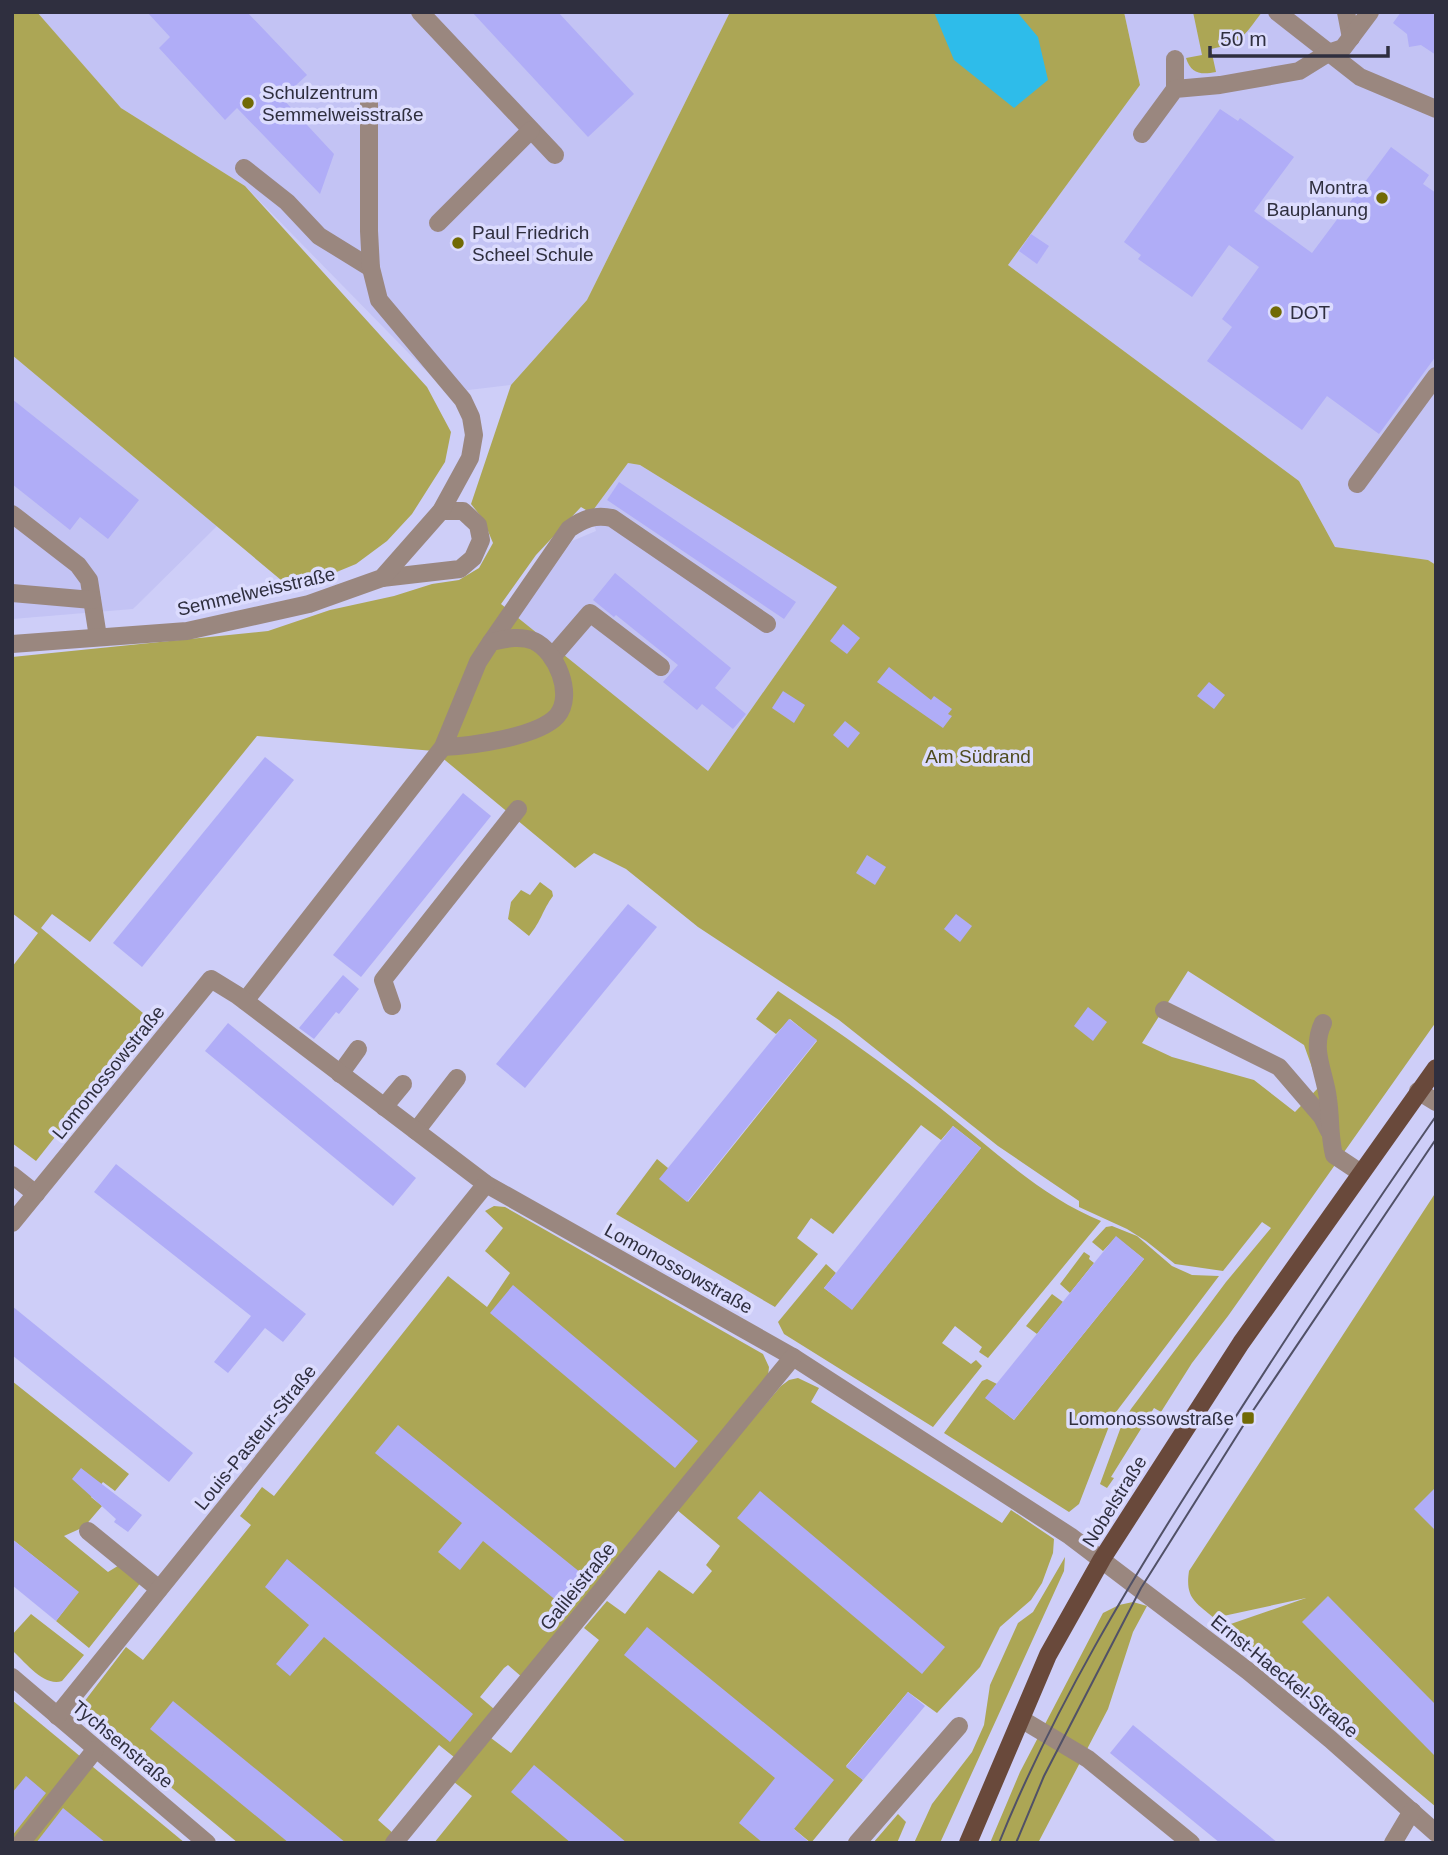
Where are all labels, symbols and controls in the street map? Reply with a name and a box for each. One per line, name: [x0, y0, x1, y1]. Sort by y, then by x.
scale bar: [1210, 14, 1388, 58]
text: 50 m: [1220, 27, 1267, 50]
place label: Schulzentrum Semmelweisstraße: [262, 82, 424, 125]
marker: Schulzentrum Semmelweisstraße: [240, 95, 256, 111]
place label: Montra Bauplanung: [1267, 177, 1368, 220]
marker: Montra Bauplanung: [1374, 190, 1390, 206]
place label: Paul Friedrich Scheel Schule: [472, 222, 593, 265]
marker: Paul Friedrich Scheel Schule: [450, 235, 466, 251]
place label: DOT: [1290, 302, 1331, 323]
marker: DOT: [1268, 304, 1284, 320]
street label: Semmelweisstraße: [175, 563, 337, 620]
park label: Am Südrand: [925, 746, 1031, 767]
street label: Lomonossowstraße: [48, 1001, 169, 1143]
street label: Lomonossowstraße: [601, 1219, 756, 1318]
street label: Louis-Pasteur-Straße: [190, 1361, 320, 1514]
place label: Lomonossowstraße: [1068, 1408, 1234, 1429]
marker: Lomonossowstraße: [1240, 1410, 1256, 1426]
street label: Nobelstraße: [1078, 1452, 1151, 1551]
street label: Galileistraße: [536, 1538, 619, 1634]
street label: Ernst-Haeckel-Straße: [1207, 1611, 1362, 1742]
street label: Tychsenstraße: [68, 1696, 177, 1792]

